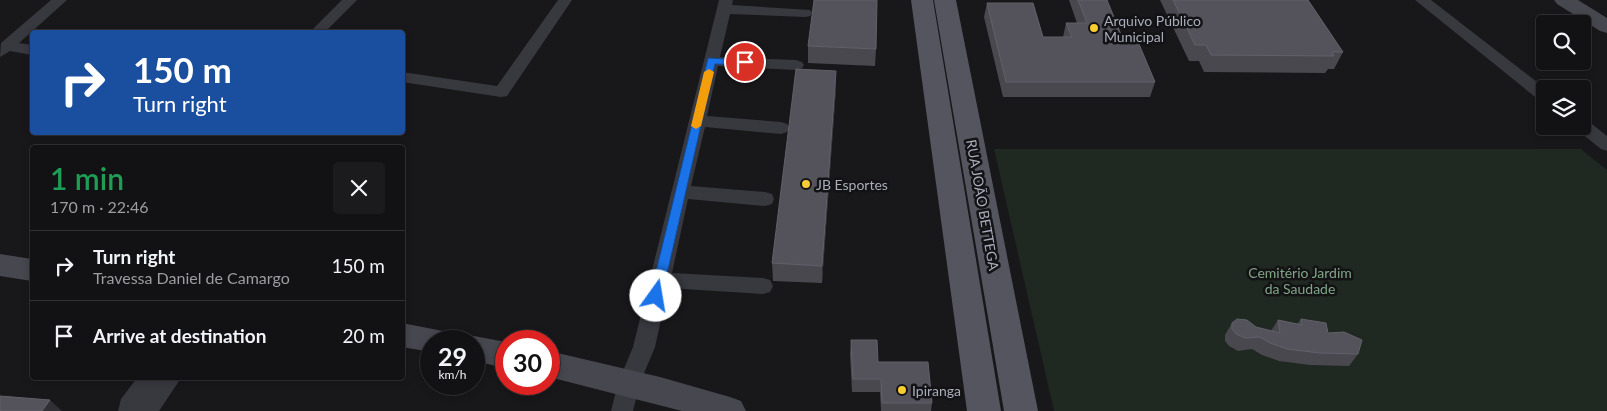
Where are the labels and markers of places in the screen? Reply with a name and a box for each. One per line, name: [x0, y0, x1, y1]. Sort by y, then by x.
place label: Arquivo Público Municipal: [1104, 12, 1201, 45]
marker: Arquivo Público Municipal: [1088, 22, 1100, 34]
pin: [724, 41, 766, 83]
place label: JB Esportes: [816, 176, 888, 193]
marker: JB Esportes: [800, 178, 812, 190]
place label: Ipiranga: [912, 382, 961, 399]
marker: Ipiranga: [896, 384, 908, 396]

